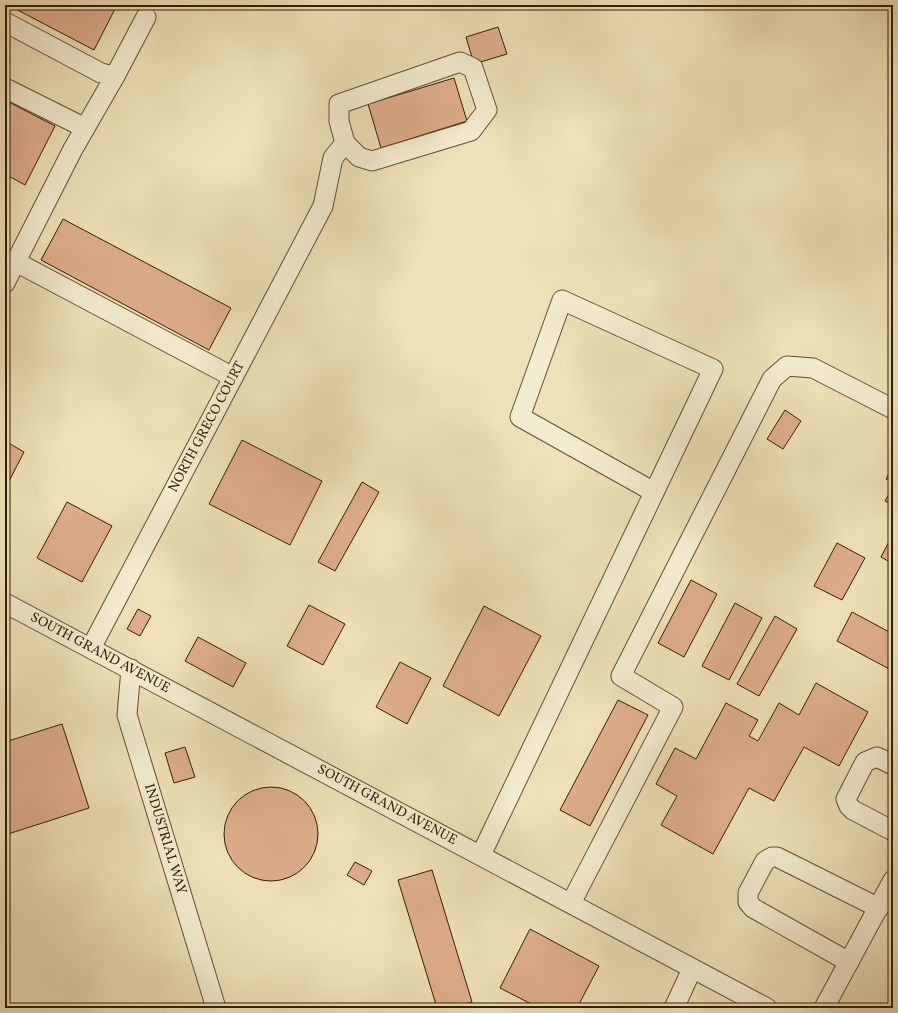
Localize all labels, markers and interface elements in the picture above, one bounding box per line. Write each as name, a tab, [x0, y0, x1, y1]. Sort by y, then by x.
street label: NORTH GRECO COURT	[164, 358, 250, 496]
street label: SOUTH GRAND AVENUE	[27, 608, 173, 698]
street label: SOUTH GRAND AVENUE	[314, 760, 460, 850]
street label: INDUSTRIAL WAY	[139, 781, 191, 897]

